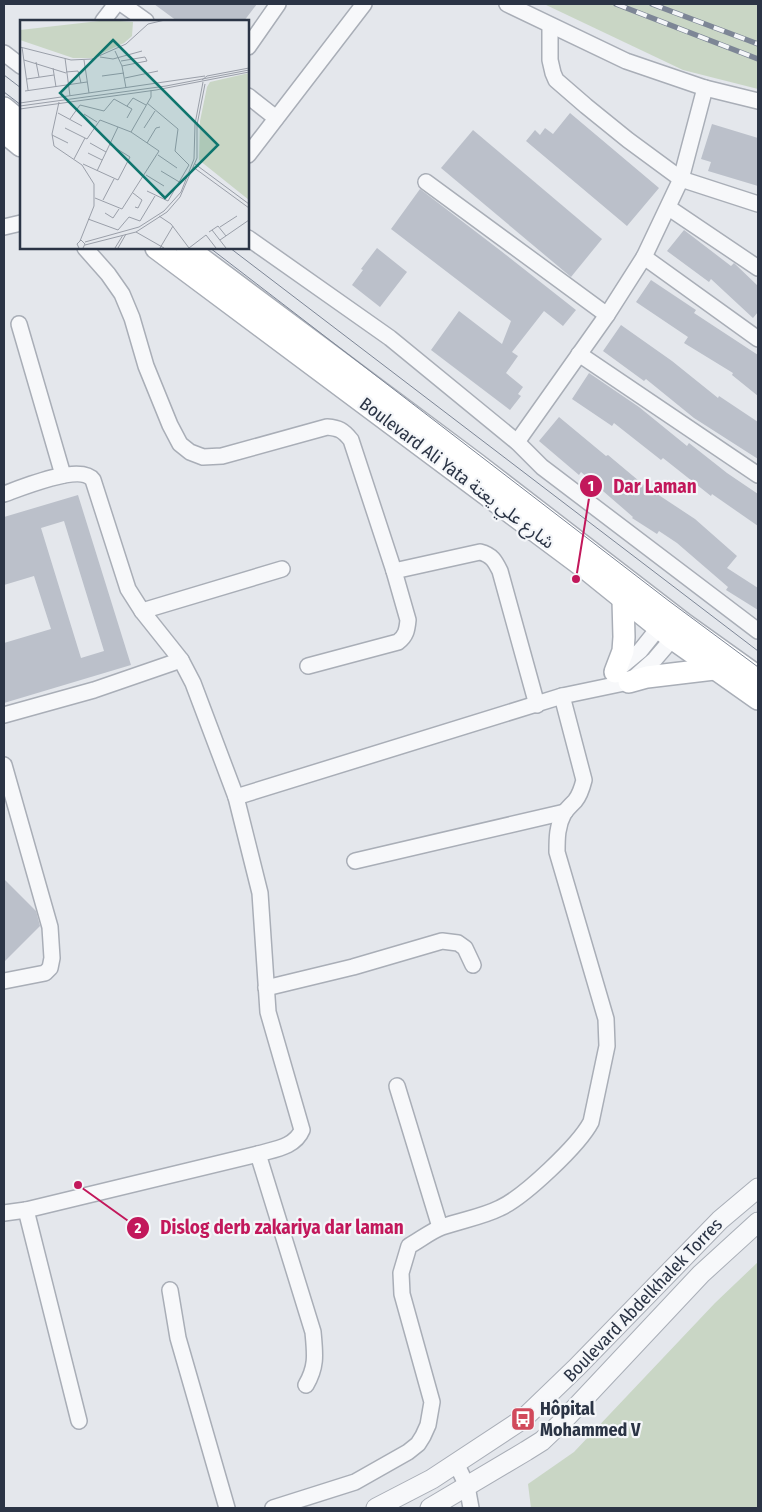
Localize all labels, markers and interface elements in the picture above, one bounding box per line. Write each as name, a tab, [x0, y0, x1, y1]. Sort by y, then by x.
inset map	[20, 20, 249, 249]
street label: Boulevard Ali Yata شارع علي يعتة	[354, 393, 559, 556]
callout: Dar Laman	[578, 469, 707, 503]
text: Dar Laman	[613, 475, 697, 498]
text: 1	[588, 477, 594, 495]
callout: Dislog derb zakariya dar laman	[125, 1211, 414, 1245]
street label: Boulevard Abdelkhalek Torres	[559, 1213, 727, 1386]
text: Dislog derb zakariya dar laman	[160, 1216, 404, 1239]
text: 2	[134, 1219, 142, 1237]
place label: Hôpital Mohammed V	[540, 1398, 641, 1441]
bus stop icon: Hôpital Mohammed V	[510, 1406, 536, 1432]

